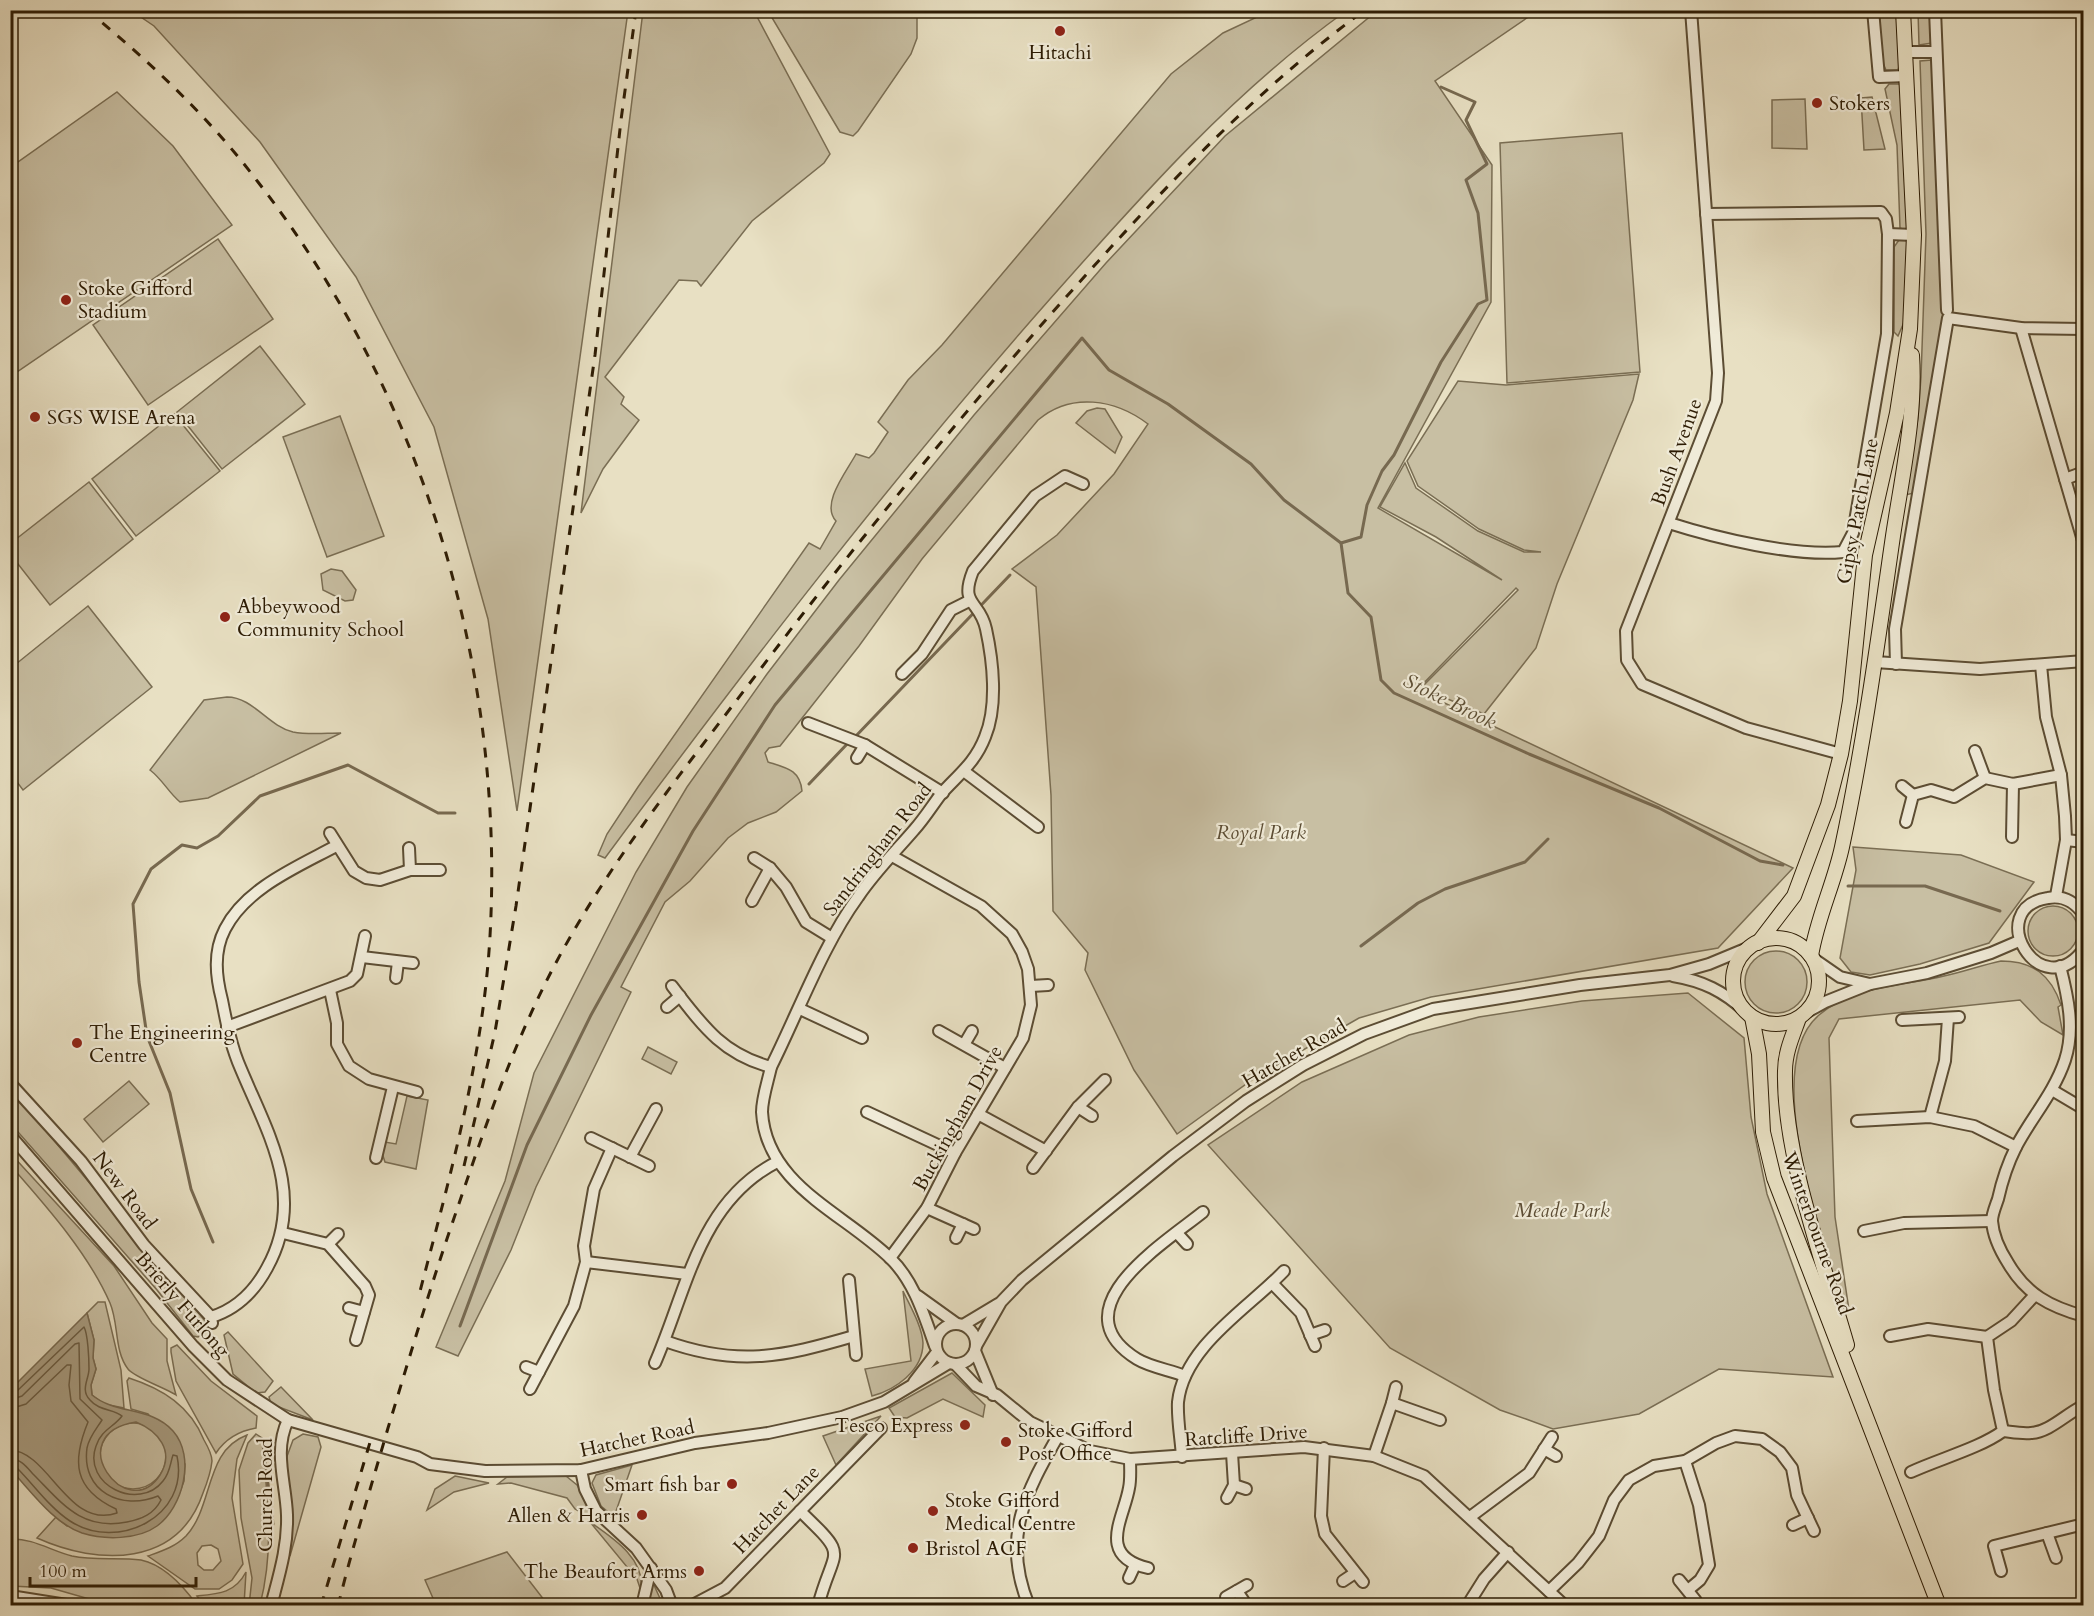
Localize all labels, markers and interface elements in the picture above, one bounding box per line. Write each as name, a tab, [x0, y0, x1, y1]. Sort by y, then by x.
marker: Hitachi	[1053, 24, 1067, 38]
place label: Hitachi	[1028, 39, 1092, 66]
place label: Stokers	[1829, 90, 1890, 117]
marker: Stokers	[1810, 96, 1824, 110]
place label: Stoke Gifford Stadium	[78, 275, 193, 325]
marker: Stoke Gifford Stadium	[59, 293, 73, 307]
street label: Bush Avenue	[1645, 395, 1708, 510]
place label: SGS WISE Arena	[47, 404, 196, 431]
marker: SGS WISE Arena	[28, 410, 42, 424]
street label: Gipsy Patch Lane	[1830, 436, 1885, 586]
place label: Abbeywood Community School	[237, 593, 404, 643]
marker: Abbeywood Community School	[218, 610, 232, 624]
water label: Stoke Brook	[1398, 666, 1502, 737]
street label: Sandringham Road	[817, 777, 938, 921]
park label: Royal Park	[1216, 819, 1306, 846]
street label: Hatchet Road	[1237, 1012, 1352, 1094]
place label: The Engineering Centre	[89, 1019, 235, 1069]
marker: The Engineering Centre	[70, 1036, 84, 1050]
street label: Buckingham Drive	[906, 1040, 1009, 1196]
street label: New Road	[86, 1146, 163, 1235]
street label: Winterbourne Road	[1775, 1147, 1860, 1319]
park label: Meade Park	[1514, 1197, 1610, 1224]
street label: Brierly Furlong	[129, 1246, 237, 1364]
place label: Tesco Express	[835, 1412, 953, 1439]
street label: Hatchet Road	[577, 1413, 697, 1464]
place label: Stoke Gifford Post Office	[1018, 1417, 1133, 1467]
marker: Tesco Express	[958, 1418, 972, 1432]
street label: Ratcliffe Drive	[1183, 1418, 1309, 1453]
marker: Stoke Gifford Post Office	[999, 1435, 1013, 1449]
street label: Church Road	[252, 1438, 279, 1552]
street label: Hatchet Lane	[727, 1459, 826, 1560]
place label: Smart fish bar	[604, 1471, 721, 1498]
marker: Smart fish bar	[725, 1477, 739, 1491]
place label: Stoke Gifford Medical Centre	[945, 1487, 1076, 1537]
place label: Allen & Harris	[507, 1502, 630, 1529]
marker: Stoke Gifford Medical Centre	[926, 1504, 940, 1518]
marker: Allen & Harris	[635, 1508, 649, 1522]
place label: Bristol ACF	[925, 1535, 1027, 1562]
marker: Bristol ACF	[906, 1541, 920, 1555]
scale bar	[30, 1550, 196, 1588]
place label: The Beaufort Arms	[524, 1558, 687, 1585]
text: 100 m	[39, 1559, 87, 1584]
marker: The Beaufort Arms	[692, 1564, 706, 1578]

